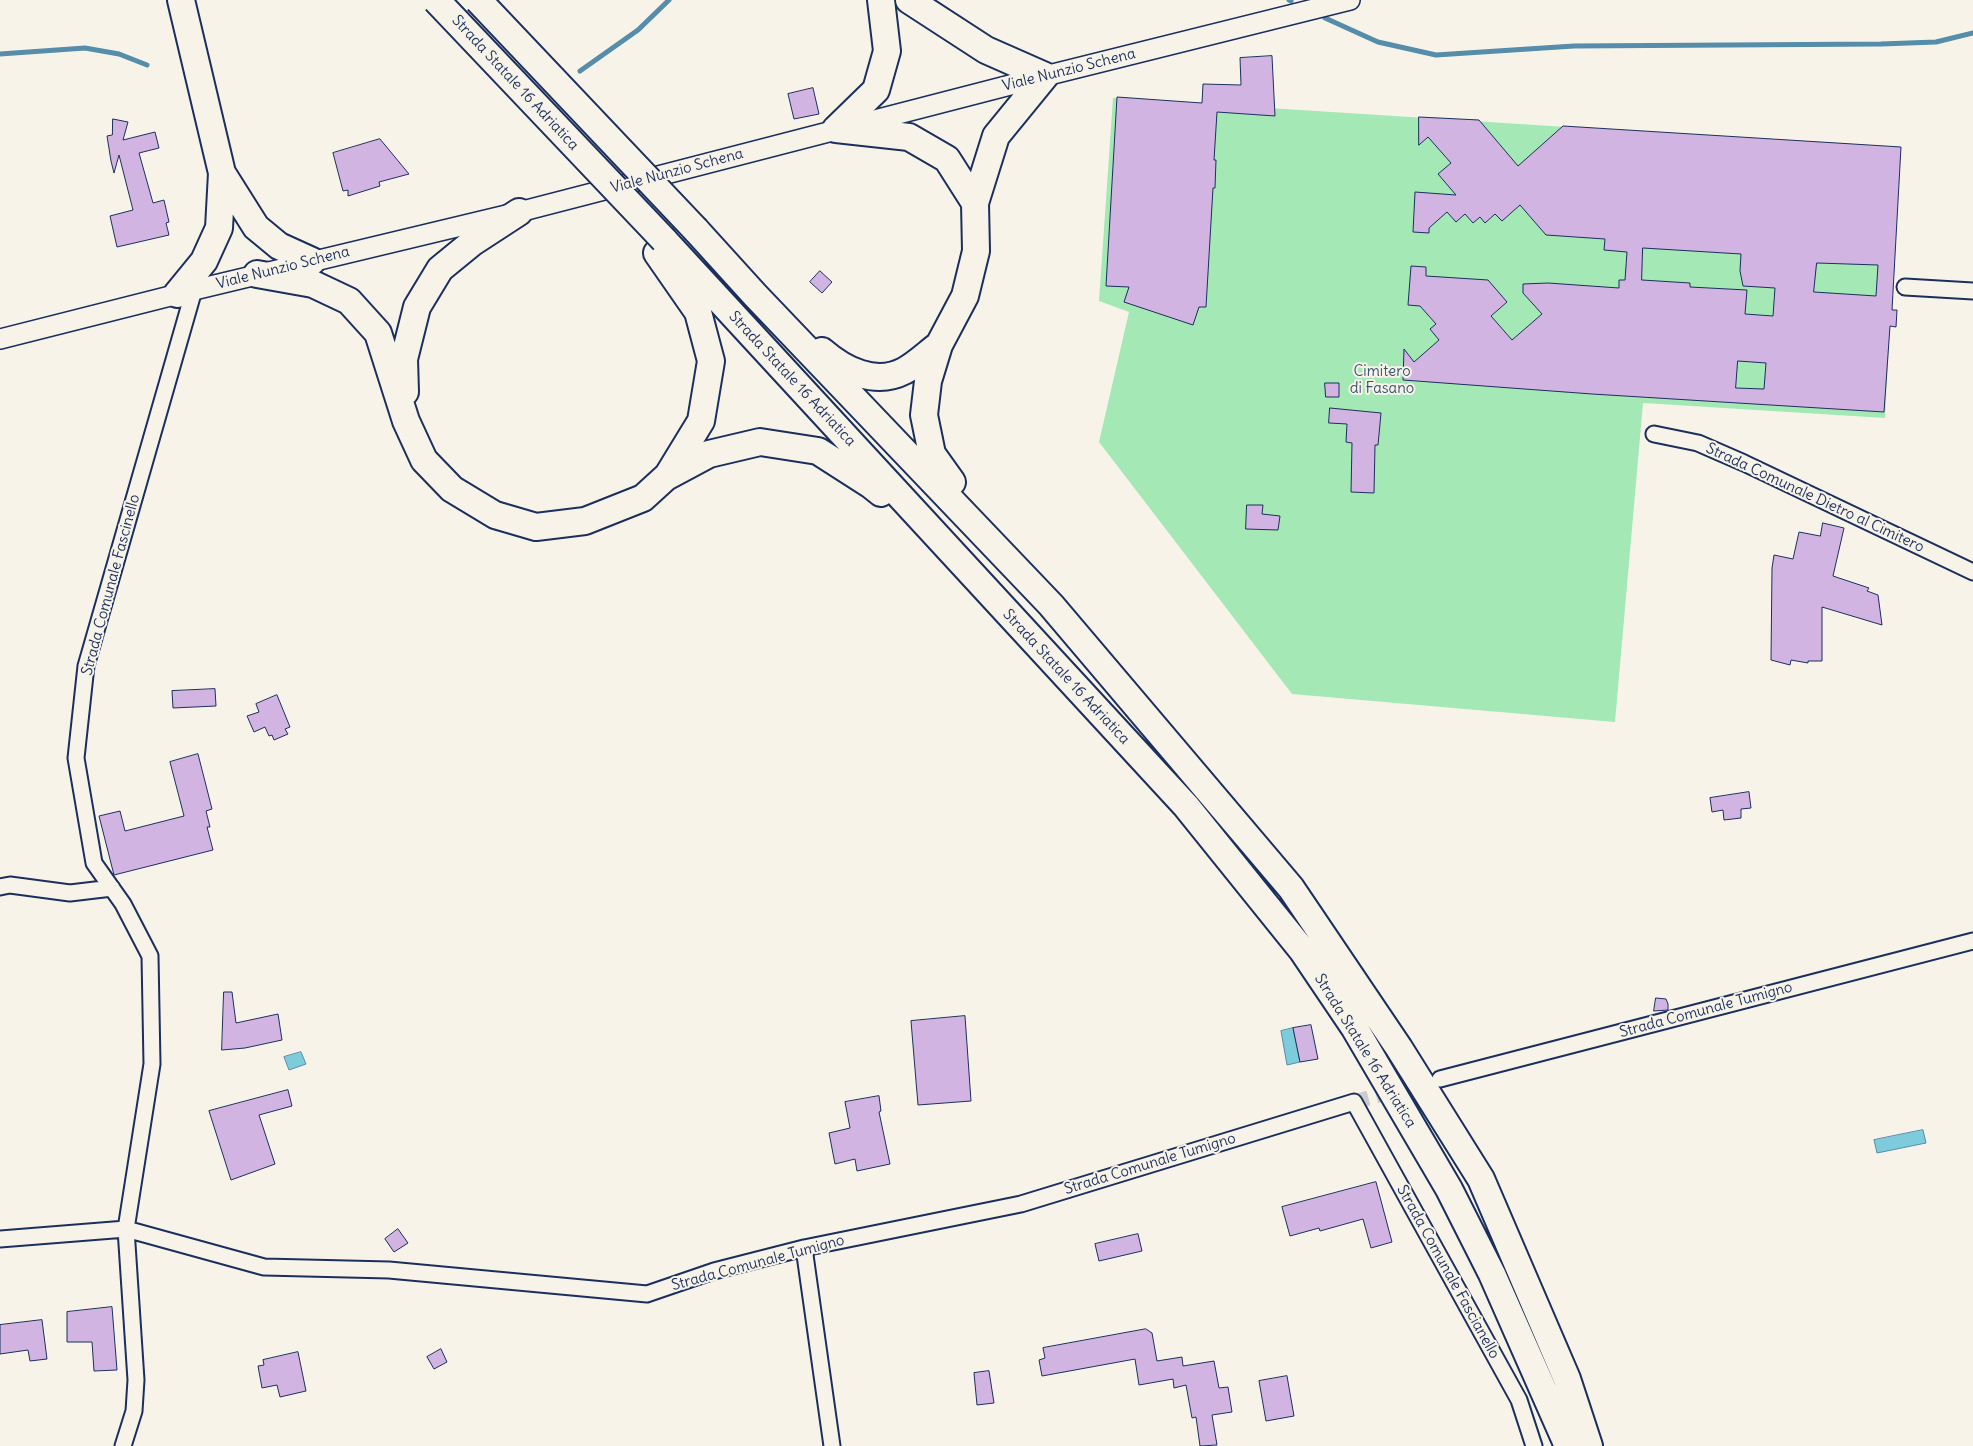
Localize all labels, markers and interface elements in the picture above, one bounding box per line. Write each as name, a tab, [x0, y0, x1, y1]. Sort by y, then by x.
street label: Strada Statale 16 Adriatica	[448, 12, 582, 154]
street label: Viale Nunzio Schena	[1001, 45, 1137, 95]
street label: Viale Nunzio Schena	[609, 145, 745, 197]
street label: Viale Nunzio Schena	[215, 243, 351, 293]
street label: Strada Statale 16 Adriatica	[725, 308, 859, 450]
park label: Cimitero di Fasano	[1350, 363, 1414, 398]
street label: Strada Comunale Dietro al Cimitero	[1703, 439, 1927, 557]
street label: Strada Comunale Fascinello	[78, 492, 144, 678]
street label: Strada Statale 16 Adriatica	[999, 606, 1133, 748]
street label: Strada Statale 16 Adriatica	[1310, 971, 1420, 1131]
street label: Strada Comunale Tumigno	[1618, 978, 1794, 1042]
street label: Strada Comunale Tumigno	[1062, 1129, 1238, 1199]
street label: Strada Comunale Fascianello	[1393, 1182, 1503, 1362]
street label: Strada Comunale Tumigno	[670, 1231, 846, 1295]

